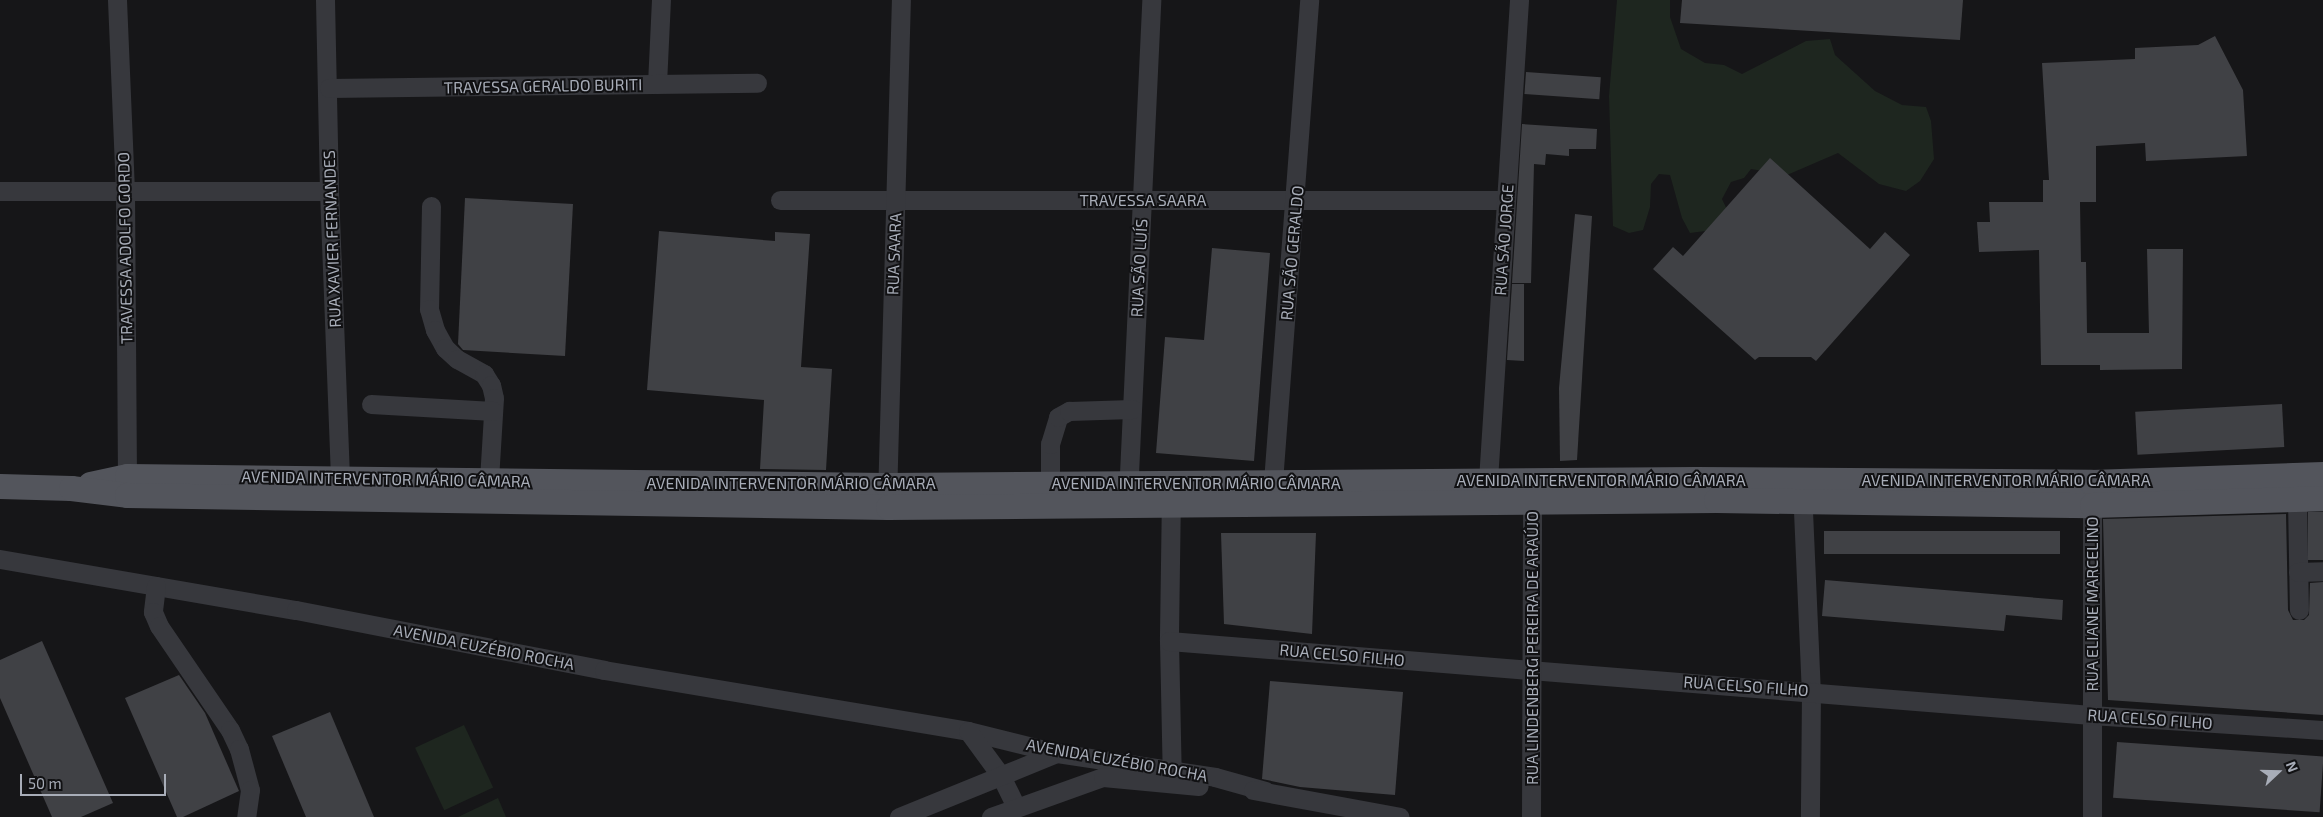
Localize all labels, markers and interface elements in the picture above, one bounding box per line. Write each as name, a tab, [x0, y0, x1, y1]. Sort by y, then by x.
street label: TRAVESSA GERALDO BURITI	[443, 75, 643, 97]
street label: RUA XAVIER FERNANDES	[319, 150, 345, 328]
street label: TRAVESSA ADOLFO GORDO	[114, 151, 136, 345]
street label: RUA SÃO JORGE	[1491, 183, 1517, 297]
street label: RUA SÃO GERALDO	[1277, 185, 1307, 321]
street label: TRAVESSA SAARA	[1079, 190, 1207, 210]
street label: RUA SAARA	[883, 212, 905, 296]
street label: RUA SÃO LUÍS	[1127, 218, 1151, 318]
street label: AVENIDA INTERVENTOR MÁRIO CÂMARA	[241, 467, 531, 491]
street label: AVENIDA INTERVENTOR MÁRIO CÂMARA	[1456, 470, 1746, 490]
street label: AVENIDA INTERVENTOR MÁRIO CÂMARA	[1861, 470, 2151, 490]
street label: AVENIDA INTERVENTOR MÁRIO CÂMARA	[646, 473, 936, 493]
street label: AVENIDA INTERVENTOR MÁRIO CÂMARA	[1051, 473, 1341, 493]
street label: RUA LINDENBERG PEREIRA DE ARAÚJO	[1522, 510, 1542, 786]
street label: RUA ELIANE MARCELINO	[2082, 516, 2102, 692]
street label: AVENIDA EUZÉBIO ROCHA	[392, 620, 576, 674]
street label: RUA CELSO FILHO	[1278, 640, 1406, 670]
street label: RUA CELSO FILHO	[1683, 672, 1809, 700]
street label: RUA CELSO FILHO	[2087, 705, 2213, 733]
street label: AVENIDA EUZÉBIO ROCHA	[1025, 735, 1209, 785]
north arrow	[2253, 747, 2303, 797]
text: N	[2283, 759, 2302, 774]
scale bar	[22, 764, 169, 796]
text: 50 m	[28, 774, 62, 792]

